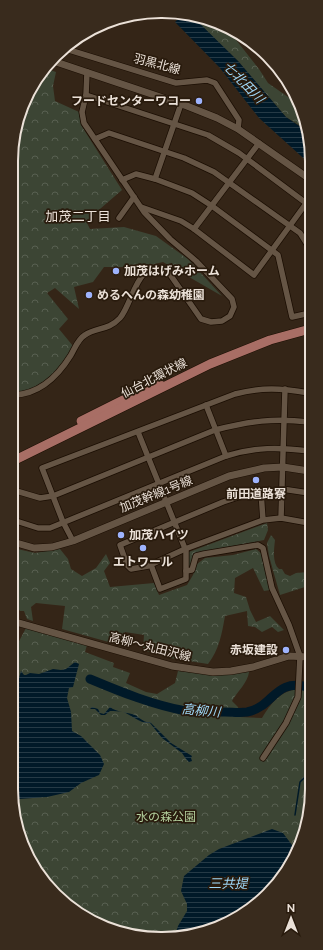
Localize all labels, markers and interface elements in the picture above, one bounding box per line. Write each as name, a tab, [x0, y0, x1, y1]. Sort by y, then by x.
street label: 羽黒北線	[132, 51, 182, 77]
water label: 七北田川	[220, 58, 268, 108]
place label: フードセンターワコー	[71, 94, 191, 108]
marker: フードセンターワコー	[194, 96, 204, 106]
district label: 加茂二丁目	[45, 209, 111, 224]
place label: 加茂はげみホーム	[124, 264, 220, 278]
marker: 加茂はげみホーム	[111, 266, 121, 276]
place label: めるへんの森幼稚園	[97, 288, 205, 302]
marker: めるへんの森幼稚園	[84, 290, 94, 300]
street label: 仙台北環状線	[119, 355, 189, 401]
street label: 加茂幹線1号線	[118, 473, 194, 515]
marker: 前田道路寮	[251, 475, 261, 485]
place label: 前田道路寮	[226, 487, 286, 501]
place label: 加茂ハイツ	[129, 528, 189, 542]
marker: 加茂ハイツ	[116, 530, 126, 540]
marker: エトワール	[138, 543, 148, 553]
place label: エトワール	[113, 555, 173, 569]
street label: 高柳～丸田沢線	[108, 630, 192, 664]
place label: 赤坂建設	[230, 643, 278, 657]
marker: 赤坂建設	[281, 645, 291, 655]
water label: 高柳川	[181, 701, 223, 720]
park label: 水の森公園	[136, 810, 196, 824]
water label: 三共提	[208, 876, 249, 891]
north arrow	[271, 898, 311, 938]
text: N	[287, 902, 295, 915]

